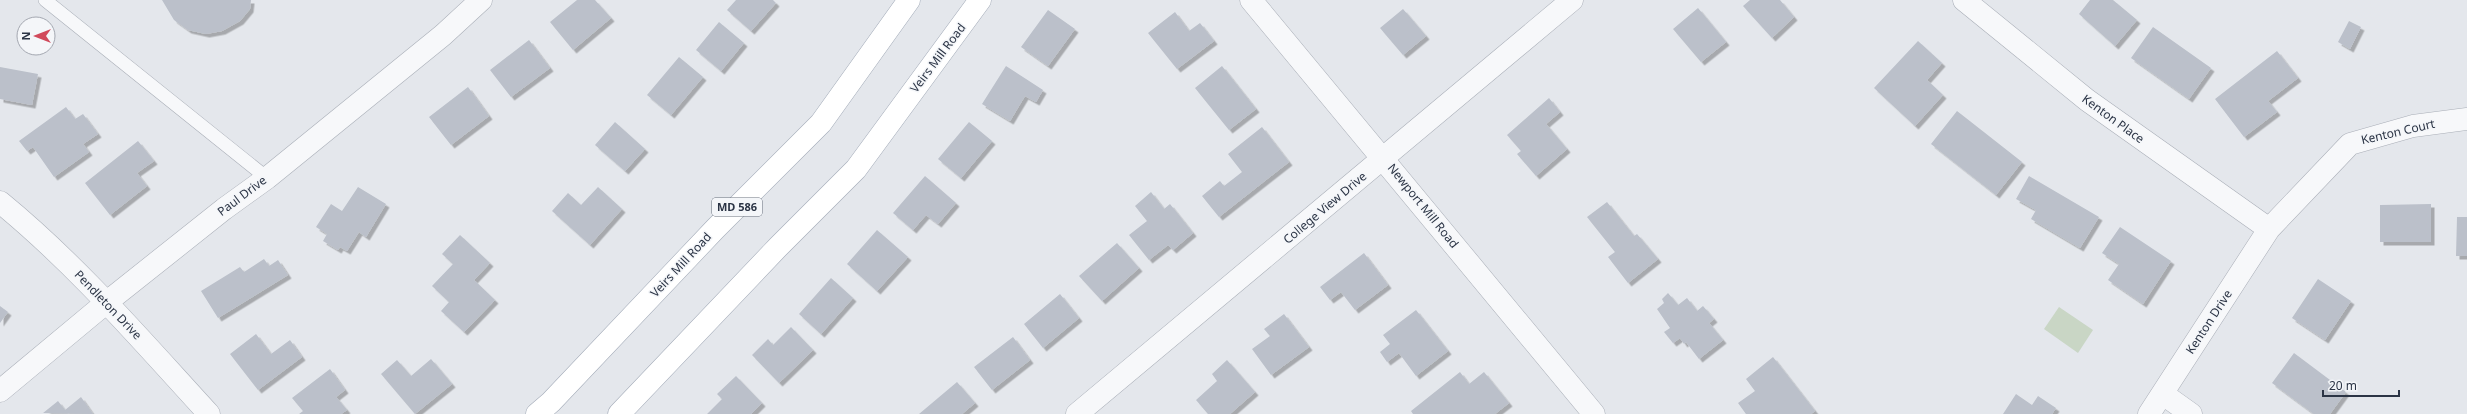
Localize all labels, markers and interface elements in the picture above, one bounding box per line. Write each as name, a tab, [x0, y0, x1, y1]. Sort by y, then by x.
north arrow	[16, 16, 56, 56]
street label: Veirs Mill Road	[906, 20, 969, 96]
text: N	[18, 32, 33, 40]
street label: Kenton Place	[2079, 90, 2148, 147]
street label: Kenton Court	[2359, 115, 2437, 148]
street label: Newport Mill Road	[1384, 160, 1463, 252]
street label: College View Drive	[1279, 167, 1370, 248]
street label: Paul Drive	[214, 171, 270, 220]
road number: MD 586	[712, 198, 762, 216]
street label: Veirs Mill Road	[646, 229, 715, 301]
street label: Pendleton Drive	[71, 266, 146, 343]
street label: Kenton Drive	[2181, 286, 2236, 357]
scale bar	[2323, 372, 2399, 398]
text: 20 m	[2329, 377, 2357, 394]

